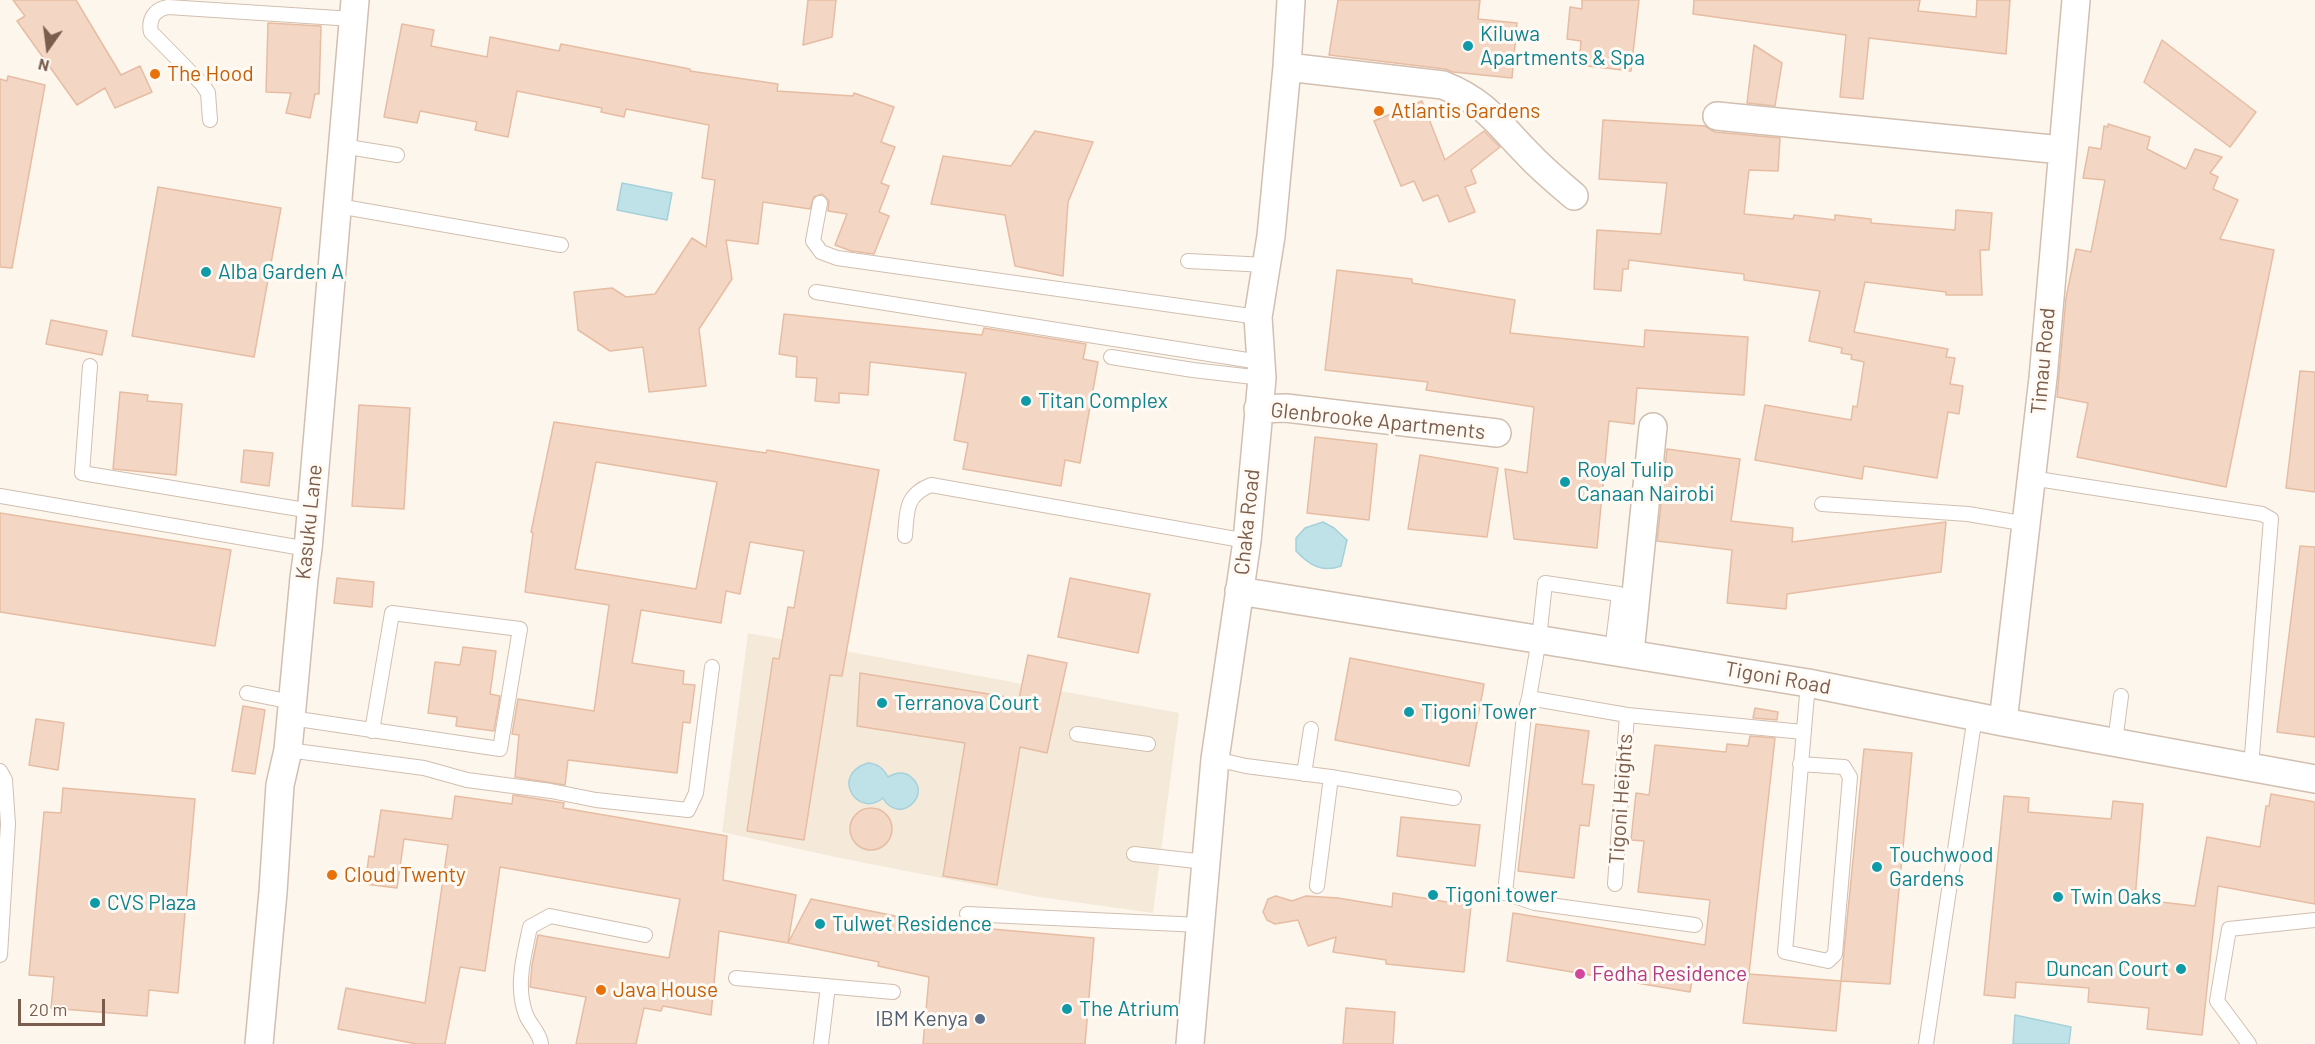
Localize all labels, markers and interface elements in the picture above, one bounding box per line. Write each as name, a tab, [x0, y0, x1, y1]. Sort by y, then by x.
north arrow	[18, 18, 78, 78]
place label: Kiluwa Apartments & Spa	[1480, 21, 1645, 71]
marker: Kiluwa Apartments & Spa	[1461, 39, 1475, 53]
text: N	[36, 55, 51, 76]
place label: The Hood	[167, 61, 254, 87]
marker: The Hood	[148, 67, 162, 81]
place label: Atlantis Gardens	[1391, 98, 1540, 124]
marker: Atlantis Gardens	[1372, 104, 1386, 118]
place label: Alba Garden A	[218, 259, 344, 285]
marker: Alba Garden A	[199, 265, 213, 279]
street label: Timau Road	[2026, 307, 2060, 415]
place label: Titan Complex	[1038, 388, 1168, 414]
marker: Titan Complex	[1019, 394, 1033, 408]
street label: Glenbrooke Apartments	[1269, 397, 1487, 445]
place label: Royal Tulip Canaan Nairobi	[1577, 457, 1715, 507]
street label: Kasuku Lane	[290, 463, 328, 581]
street label: Chaka Road	[1229, 468, 1265, 576]
marker: Royal Tulip Canaan Nairobi	[1558, 475, 1572, 489]
street label: Tigoni Road	[1723, 656, 1833, 700]
place label: Terranova Court	[894, 690, 1040, 716]
marker: Terranova Court	[875, 696, 889, 710]
place label: Tigoni Tower	[1421, 699, 1537, 725]
marker: Tigoni Tower	[1402, 705, 1416, 719]
street label: Tigoni Heights	[1604, 733, 1638, 865]
place label: Touchwood Gardens	[1889, 842, 1993, 892]
marker: Touchwood Gardens	[1870, 860, 1884, 874]
place label: Cloud Twenty	[344, 862, 466, 888]
marker: Cloud Twenty	[325, 868, 339, 882]
place label: Tigoni tower	[1445, 882, 1558, 908]
place label: Twin Oaks	[2070, 884, 2161, 910]
marker: Tigoni tower	[1426, 888, 1440, 902]
place label: CVS Plaza	[107, 890, 196, 916]
marker: Twin Oaks	[2051, 890, 2065, 904]
marker: CVS Plaza	[88, 896, 102, 910]
place label: Tulwet Residence	[832, 911, 992, 937]
marker: Tulwet Residence	[813, 917, 827, 931]
place label: Duncan Court	[2046, 956, 2169, 982]
place label: Fedha Residence	[1592, 961, 1747, 987]
marker: Duncan Court	[2174, 962, 2188, 976]
marker: Fedha Residence	[1573, 967, 1587, 981]
place label: Java House	[613, 977, 718, 1003]
marker: Java House	[594, 983, 608, 997]
scale bar	[21, 987, 108, 1025]
place label: The Atrium	[1079, 996, 1179, 1022]
text: 20 m	[29, 998, 67, 1020]
marker: The Atrium	[1060, 1002, 1074, 1016]
place label: IBM Kenya	[875, 1006, 968, 1032]
marker: IBM Kenya	[973, 1012, 987, 1026]

